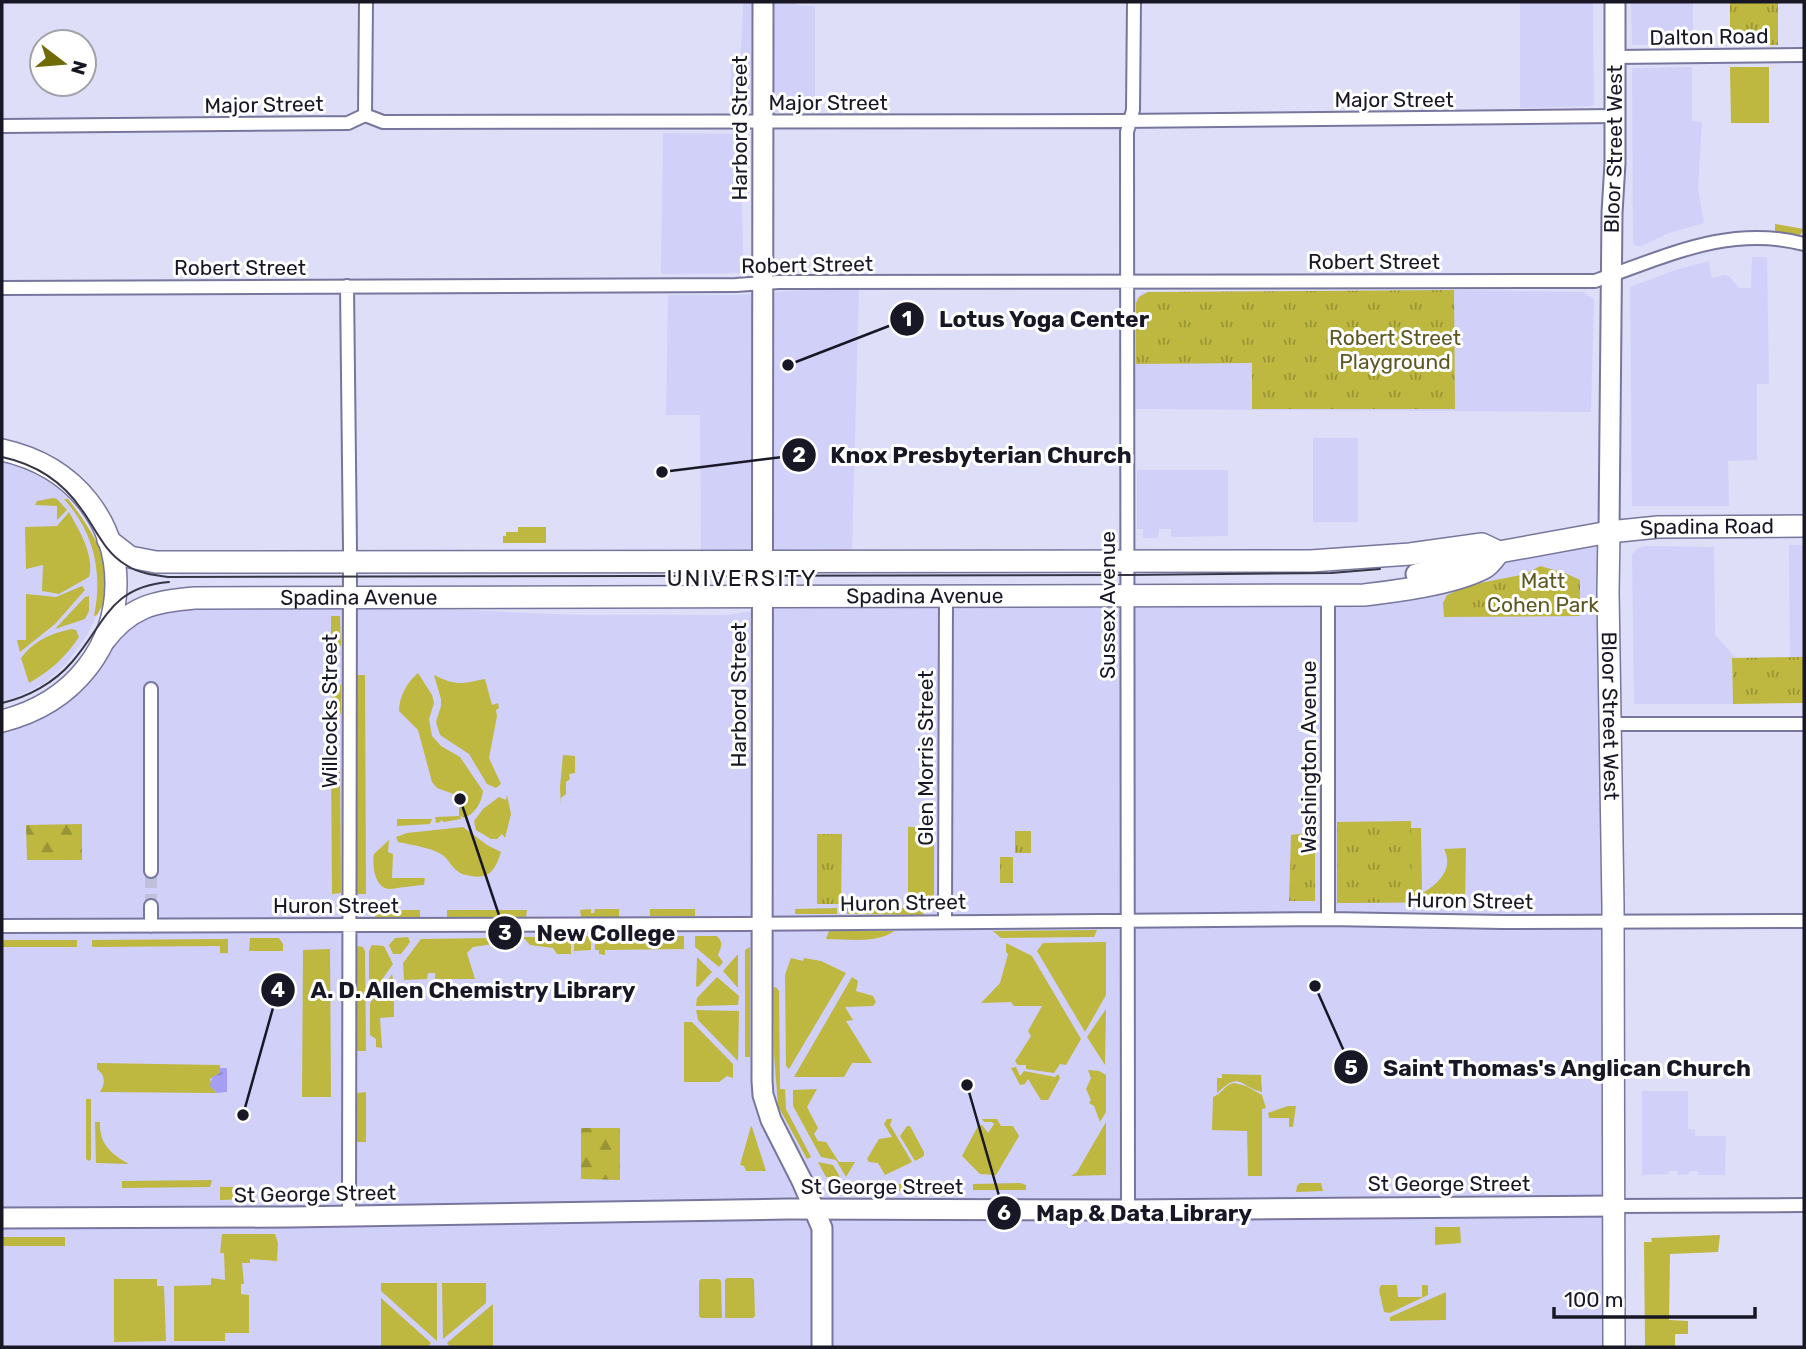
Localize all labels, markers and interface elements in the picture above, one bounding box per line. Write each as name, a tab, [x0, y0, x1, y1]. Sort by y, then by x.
street label: Dalton Road	[1649, 23, 1769, 50]
north arrow	[28, 28, 98, 98]
street label: Harbord Street	[727, 55, 752, 201]
text: N	[66, 58, 92, 77]
street label: Bloor Street West	[1599, 65, 1627, 233]
street label: Major Street	[1334, 87, 1454, 112]
street label: Major Street	[768, 90, 888, 115]
street label: Major Street	[204, 91, 324, 118]
street label: Robert Street	[1308, 249, 1440, 274]
street label: Robert Street	[741, 251, 873, 278]
street label: Robert Street	[174, 255, 306, 280]
callout: Lotus Yoga Center	[890, 297, 1164, 341]
text: Lotus Yoga Center	[939, 305, 1150, 333]
text: 1	[902, 306, 912, 331]
park label: Robert Street Playground	[1329, 325, 1461, 374]
callout: Knox Presbyterian Church	[781, 433, 1146, 477]
text: Knox Presbyterian Church	[830, 441, 1132, 469]
text: 2	[792, 442, 806, 467]
street label: Spadina Road	[1639, 513, 1774, 541]
street label: Sussex Avenue	[1095, 531, 1120, 679]
district label: UNIVERSITY	[666, 564, 818, 592]
park label: Matt Cohen Park	[1487, 568, 1599, 617]
street label: Spadina Avenue	[846, 583, 1003, 608]
street label: Spadina Avenue	[280, 584, 437, 610]
street label: Harbord Street	[726, 622, 751, 768]
street label: Bloor Street West	[1597, 631, 1624, 800]
street label: Willcocks Street	[317, 634, 342, 788]
street label: Washington Avenue	[1296, 661, 1321, 853]
street label: Glen Morris Street	[913, 670, 938, 846]
street label: Huron Street	[1407, 887, 1533, 914]
street label: Huron Street	[840, 889, 966, 916]
street label: Huron Street	[273, 893, 399, 918]
callout: New College	[487, 911, 690, 955]
text: New College	[537, 919, 675, 947]
text: 3	[498, 920, 512, 945]
callout: A. D. Allen Chemistry Library	[261, 968, 650, 1012]
text: A. D. Allen Chemistry Library	[310, 976, 636, 1004]
text: 4	[271, 977, 285, 1002]
callout: Saint Thomas's Anglican Church	[1334, 1045, 1766, 1089]
text: Saint Thomas's Anglican Church	[1383, 1054, 1751, 1082]
text: 5	[1344, 1055, 1358, 1080]
street label: St George Street	[1368, 1171, 1530, 1196]
street label: St George Street	[801, 1174, 963, 1199]
street label: St George Street	[234, 1180, 396, 1207]
callout: Map & Data Library	[987, 1191, 1266, 1235]
text: Map & Data Library	[1036, 1199, 1252, 1227]
text: 6	[997, 1200, 1011, 1225]
scale bar	[1554, 1276, 1755, 1320]
text: 100 m	[1564, 1287, 1623, 1312]

